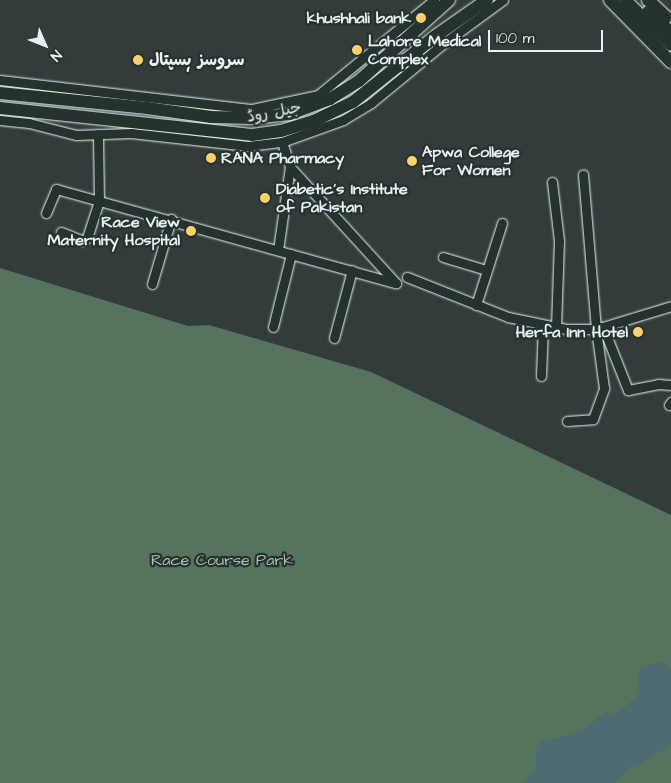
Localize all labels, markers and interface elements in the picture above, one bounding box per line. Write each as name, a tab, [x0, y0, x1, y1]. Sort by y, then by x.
place label: khushhali bank	[307, 8, 411, 28]
marker: khushhali bank	[415, 12, 427, 24]
north arrow	[20, 20, 70, 70]
scale bar	[491, 20, 606, 52]
text: 100 m	[496, 28, 535, 49]
place label: Lahore Medical Complex	[368, 31, 481, 69]
marker: Lahore Medical Complex	[350, 43, 364, 57]
text: N	[46, 45, 66, 66]
place label: سروسز ہسپتال	[149, 50, 245, 70]
marker: سروسز ہسپتال	[131, 53, 145, 67]
street label: جیل روڈ	[245, 97, 303, 127]
place label: Apwa College For Women	[422, 142, 520, 180]
place label: RANA Pharmacy	[221, 148, 344, 168]
marker: RANA Pharmacy	[205, 152, 217, 164]
marker: Apwa College For Women	[406, 155, 418, 167]
place label: Diabetic's Institute of Pakistan	[276, 179, 408, 217]
marker: Diabetic's Institute of Pakistan	[258, 191, 272, 205]
place label: Race View Maternity Hospital	[47, 212, 180, 250]
marker: Race View Maternity Hospital	[184, 224, 198, 238]
place label: Herfa Inn Hotel	[516, 322, 628, 342]
marker: Herfa Inn Hotel	[632, 326, 644, 338]
park label: Race Course Park	[151, 550, 293, 570]

